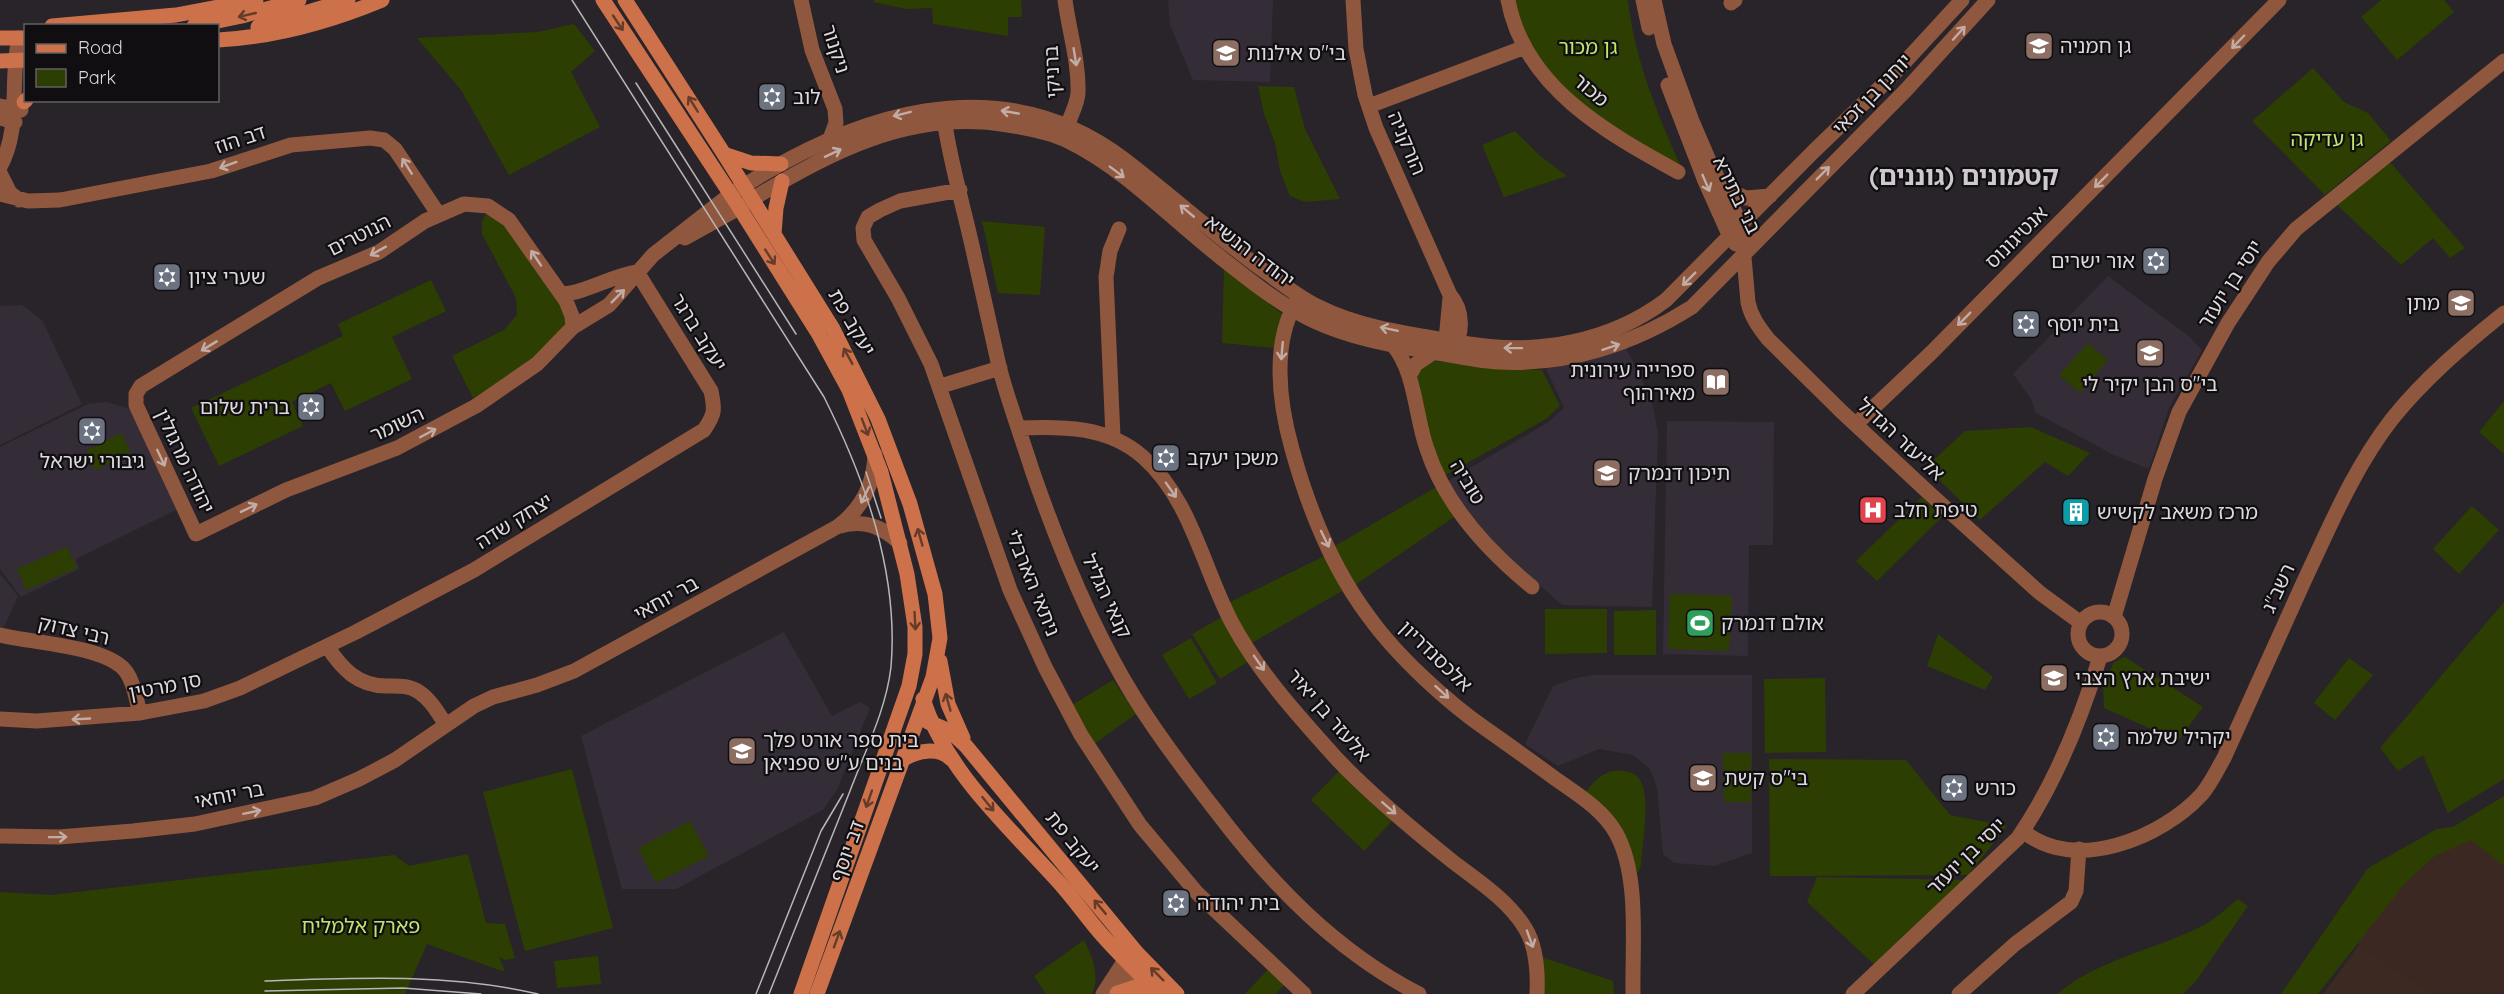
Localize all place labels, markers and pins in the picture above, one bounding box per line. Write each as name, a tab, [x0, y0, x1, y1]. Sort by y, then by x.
school or university icon: גן חמניה	[2023, 30, 2055, 62]
place label: גן חמניה	[2060, 33, 2132, 58]
school or university icon: בי"ס אילנות	[1210, 37, 1242, 69]
place label: בי"ס אילנות	[1247, 40, 1346, 65]
synagogue icon: לוב	[756, 81, 788, 113]
place label: לוב	[793, 84, 821, 109]
synagogue icon: אור ישרים	[2140, 245, 2172, 277]
place label: אור ישרים	[2051, 248, 2135, 273]
synagogue icon: שערי ציון	[151, 261, 183, 293]
place label: שערי ציון	[188, 264, 266, 289]
school or university icon: מתן	[2445, 287, 2477, 319]
place label: מתן	[2407, 290, 2440, 315]
synagogue icon: בית יוסף	[2010, 308, 2042, 340]
place label: בית יוסף	[2047, 311, 2120, 336]
school or university icon: בי"ס הבן יקיר לי	[2134, 337, 2166, 369]
place label: ספרייה עירונית מאירהוף	[1570, 357, 1695, 405]
library icon: ספרייה עירונית מאירהוף	[1700, 366, 1732, 398]
place label: בי"ס הבן יקיר לי	[2082, 371, 2218, 396]
synagogue icon: ברית שלום	[295, 391, 327, 423]
place label: ברית שלום	[199, 394, 290, 419]
synagogue icon: גיבורי ישראל	[76, 415, 108, 447]
synagogue icon: משכן יעקב	[1150, 442, 1182, 474]
place label: משכן יעקב	[1187, 445, 1278, 470]
place label: גיבורי ישראל	[40, 448, 145, 473]
school or university icon: תיכון דנמרק	[1591, 457, 1623, 489]
place label: תיכון דנמרק	[1628, 460, 1730, 485]
hospital icon: טיפת חלב	[1857, 494, 1889, 526]
building icon: מרכז משאב לקשיש	[2060, 496, 2092, 528]
place label: טיפת חלב	[1894, 497, 1978, 522]
place label: מרכז משאב לקשיש	[2097, 499, 2258, 524]
sports icon: אולם דנמרק	[1684, 607, 1716, 639]
place label: אולם דנמרק	[1721, 610, 1824, 635]
school or university icon: ישיבת ארץ הצבי	[2038, 662, 2070, 694]
place label: ישיבת ארץ הצבי	[2075, 665, 2210, 690]
synagogue icon: יקהיל שלמה	[2090, 721, 2122, 753]
place label: יקהיל שלמה	[2127, 724, 2231, 749]
place label: בית ספר אורט פלך בנים ע"ש ספניאן	[763, 727, 919, 775]
school or university icon: בית ספר אורט פלך בנים ע"ש ספניאן	[726, 735, 758, 767]
school or university icon: בי"ס קשת	[1687, 762, 1719, 794]
place label: בי"ס קשת	[1724, 765, 1808, 790]
synagogue icon: כורש	[1938, 772, 1970, 804]
place label: כורש	[1975, 775, 2016, 800]
synagogue icon: בית יהודה	[1160, 887, 1192, 919]
place label: בית יהודה	[1197, 890, 1280, 915]

